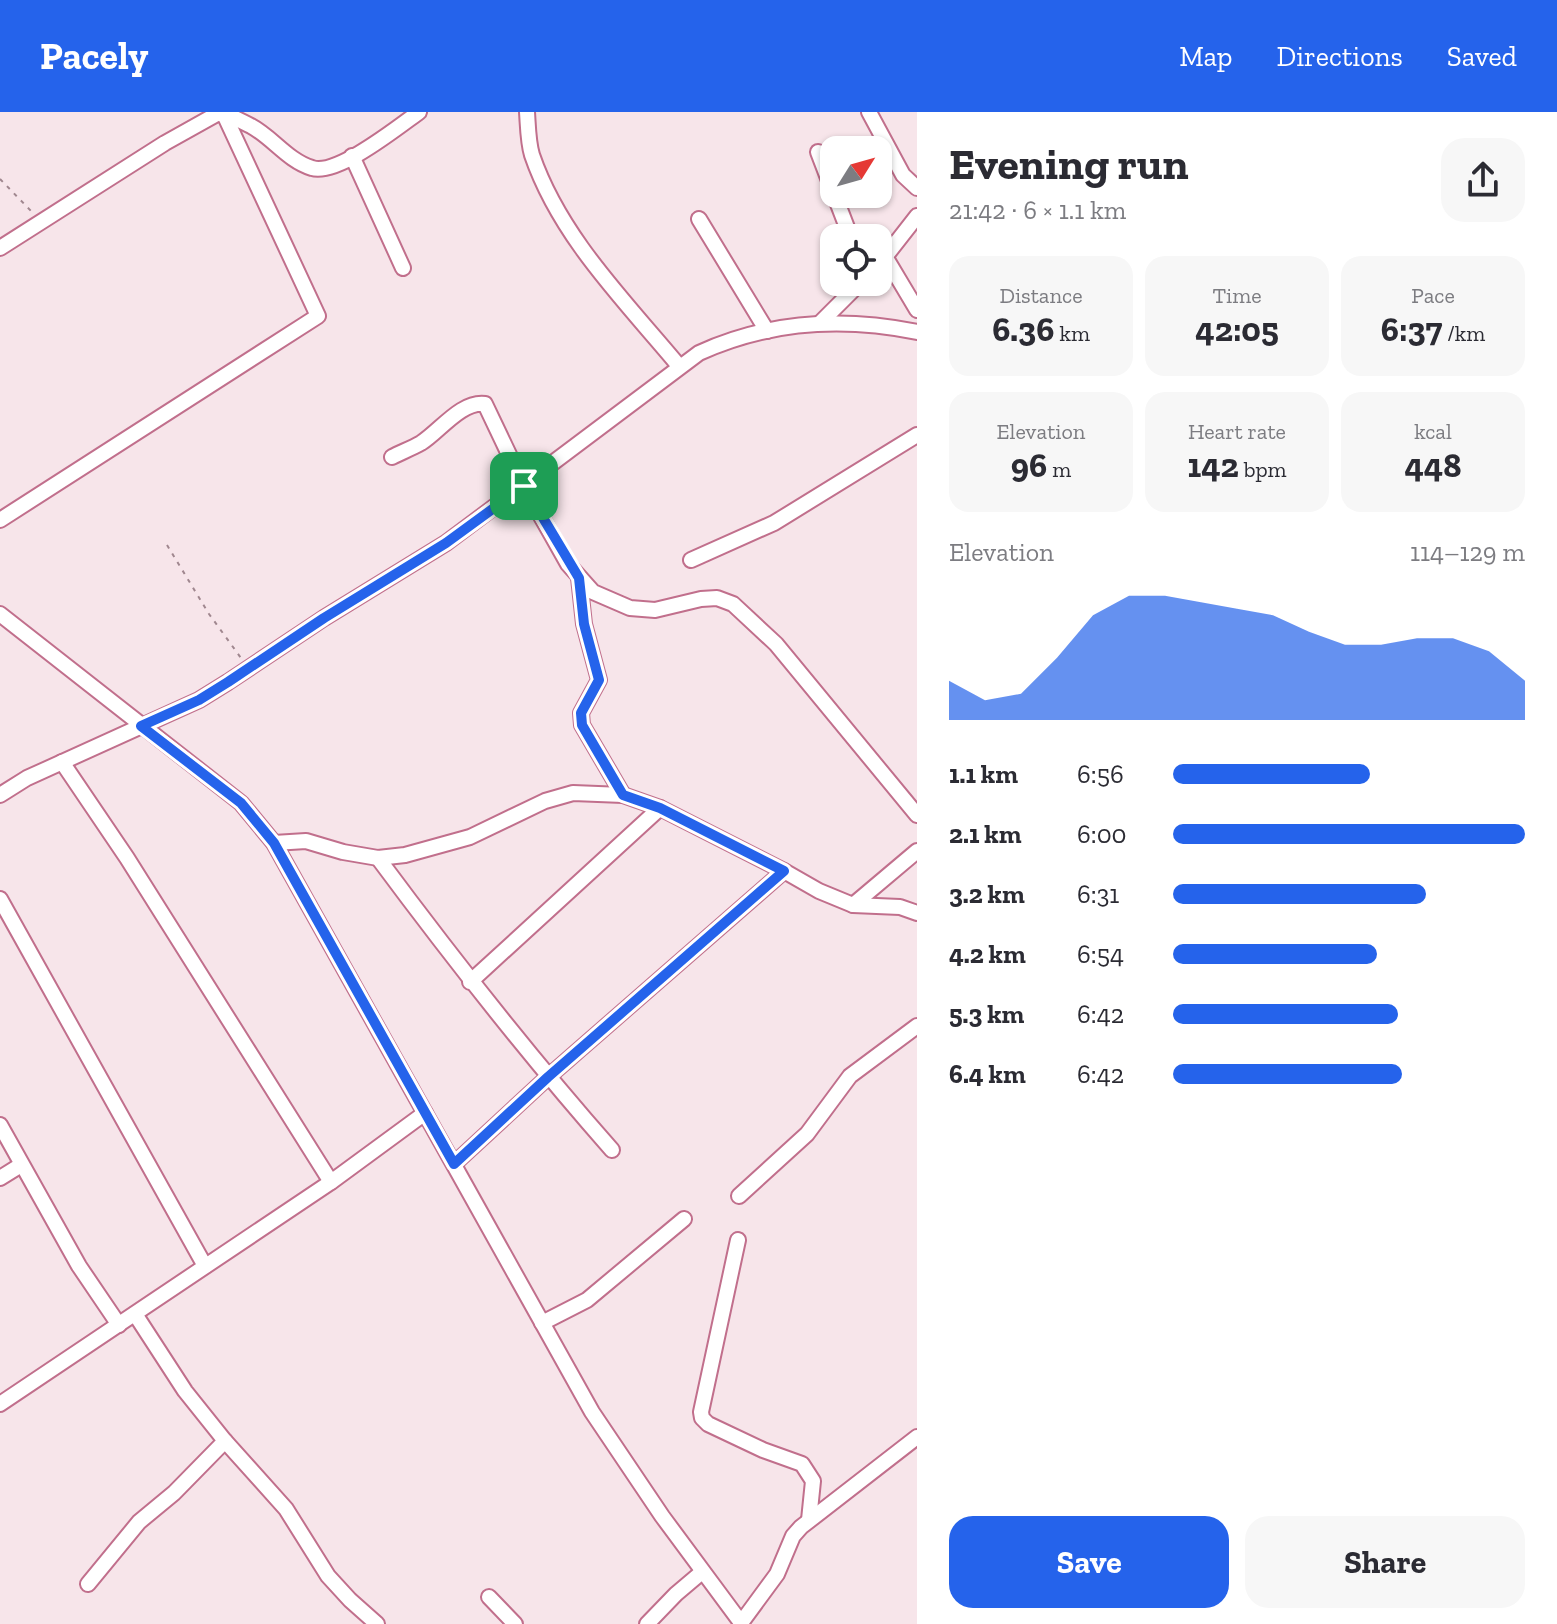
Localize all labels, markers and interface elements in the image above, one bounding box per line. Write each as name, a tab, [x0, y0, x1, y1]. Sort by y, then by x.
text: Pacely	[40, 33, 148, 79]
text: Map	[1179, 40, 1232, 73]
text: Directions	[1276, 40, 1403, 73]
text: Saved	[1447, 40, 1517, 73]
north arrow	[820, 136, 892, 208]
map controls	[820, 136, 892, 296]
text: Evening run	[949, 137, 1189, 190]
button: share	[1441, 138, 1525, 222]
text: 21:42 · 6 × 1.1 km	[949, 194, 1126, 226]
button: locate	[820, 224, 892, 296]
text: Distance	[999, 282, 1083, 309]
text: Time	[1212, 282, 1262, 309]
text: Pace	[1411, 282, 1455, 309]
text: 6.36	[992, 309, 1054, 350]
text: 42:05	[1195, 309, 1279, 350]
text: 6:37	[1381, 309, 1442, 350]
text: km	[1054, 320, 1090, 347]
text: /km	[1442, 320, 1485, 347]
text: Elevation	[997, 418, 1085, 445]
text: Heart rate	[1188, 418, 1286, 445]
text: kcal	[1414, 418, 1452, 445]
text: 96	[1011, 445, 1047, 486]
text: 142	[1187, 445, 1239, 486]
text: 448	[1404, 445, 1462, 486]
pin	[490, 452, 558, 520]
text: m	[1047, 456, 1071, 483]
text: bpm	[1239, 456, 1287, 483]
icon: arrive	[502, 464, 546, 508]
text: Elevation	[949, 536, 1054, 568]
text: 114–129 m	[1410, 536, 1525, 568]
text: 1.1 km	[949, 758, 1018, 790]
text: 6:56	[1077, 758, 1124, 790]
text: 2.1 km	[949, 818, 1021, 850]
text: 6:00	[1077, 818, 1127, 850]
text: 3.2 km	[949, 878, 1025, 910]
text: 6:31	[1077, 878, 1119, 910]
text: 4.2 km	[949, 938, 1026, 970]
text: 6:54	[1077, 938, 1124, 970]
text: 5.3 km	[949, 998, 1024, 1030]
text: 6:42	[1077, 998, 1124, 1030]
text: 6.4 km	[949, 1058, 1026, 1090]
text: 6:42	[1077, 1058, 1124, 1090]
button: Save	[949, 1516, 1229, 1608]
button: Share	[1245, 1516, 1525, 1608]

